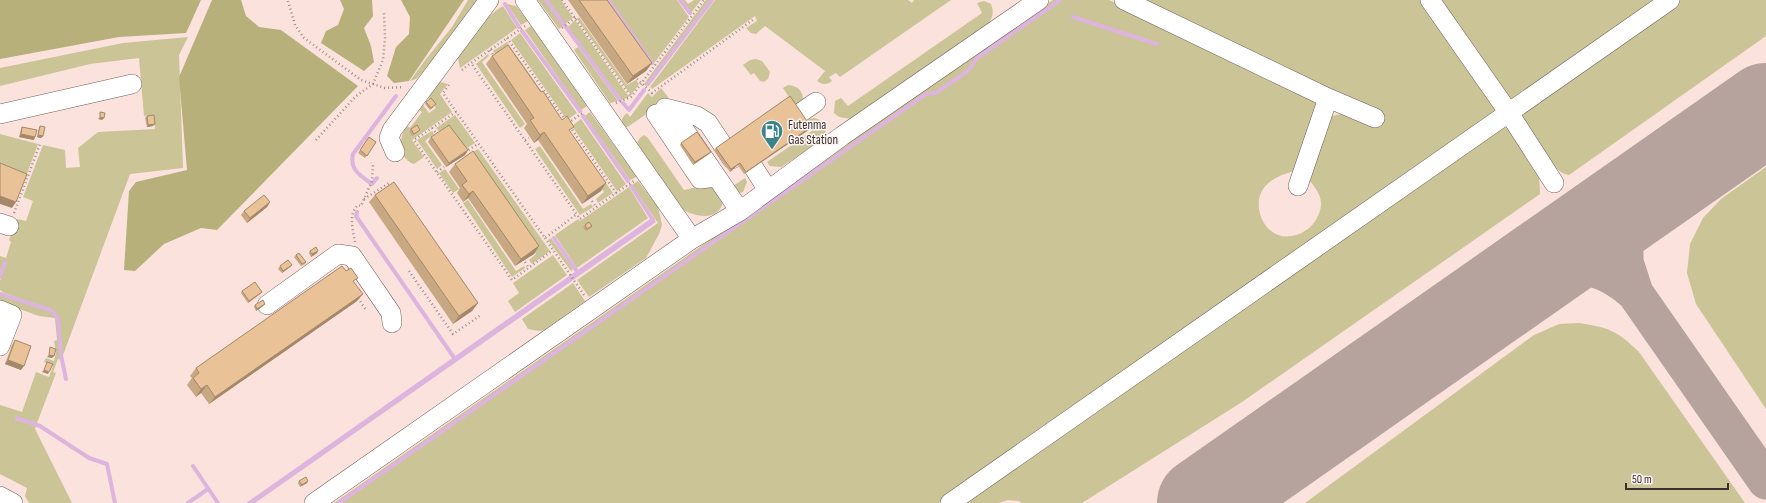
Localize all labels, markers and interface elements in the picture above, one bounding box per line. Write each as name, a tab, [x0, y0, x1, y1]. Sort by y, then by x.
place label: Futenma Gas Station	[788, 117, 838, 148]
fuel station icon: Futenma Gas Station	[759, 118, 785, 151]
scale bar	[1626, 465, 1728, 491]
text: 50 m	[1632, 472, 1652, 487]

